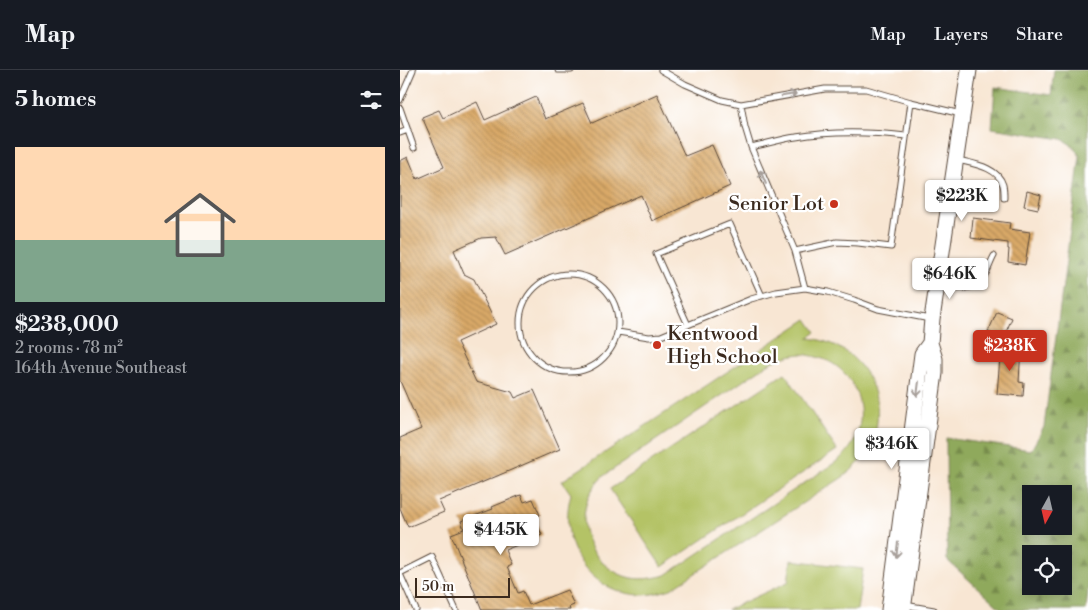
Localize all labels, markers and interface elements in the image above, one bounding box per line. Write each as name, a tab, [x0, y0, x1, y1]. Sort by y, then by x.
text: Map	[25, 20, 75, 50]
text: Map	[871, 23, 906, 46]
text: Layers	[934, 23, 988, 46]
text: Share	[1016, 23, 1063, 46]
icon: filters	[357, 86, 385, 114]
text: 5 homes	[15, 87, 96, 113]
one-way arrow	[780, 90, 796, 100]
one-way arrow	[758, 170, 768, 185]
icon: home	[155, 180, 245, 270]
pin: $223K	[927, 180, 997, 222]
text: $223K	[936, 186, 988, 206]
place label: Senior Lot	[729, 192, 824, 217]
marker: Senior Lot	[828, 198, 840, 210]
pin: $646K	[915, 258, 985, 300]
text: $646K	[923, 264, 977, 284]
text: $238,000	[15, 312, 119, 338]
place label: Kentwood High School	[667, 322, 778, 370]
pin: $238K	[975, 330, 1045, 372]
text: $238K	[984, 336, 1036, 356]
text: 2 rooms · 78 m²	[15, 338, 123, 358]
marker: Kentwood High School	[651, 339, 663, 351]
text: 164th Avenue Southeast	[15, 358, 187, 378]
one-way arrow	[913, 381, 923, 397]
pin: $346K	[857, 428, 927, 470]
text: $346K	[865, 434, 919, 454]
north arrow	[1022, 485, 1072, 535]
map controls	[1022, 485, 1072, 595]
pin: $445K	[466, 514, 536, 556]
text: $445K	[474, 520, 528, 540]
one-way arrow	[892, 542, 902, 558]
button: locate	[1022, 545, 1072, 595]
scale bar	[415, 575, 510, 598]
text: 50 m	[422, 578, 454, 596]

